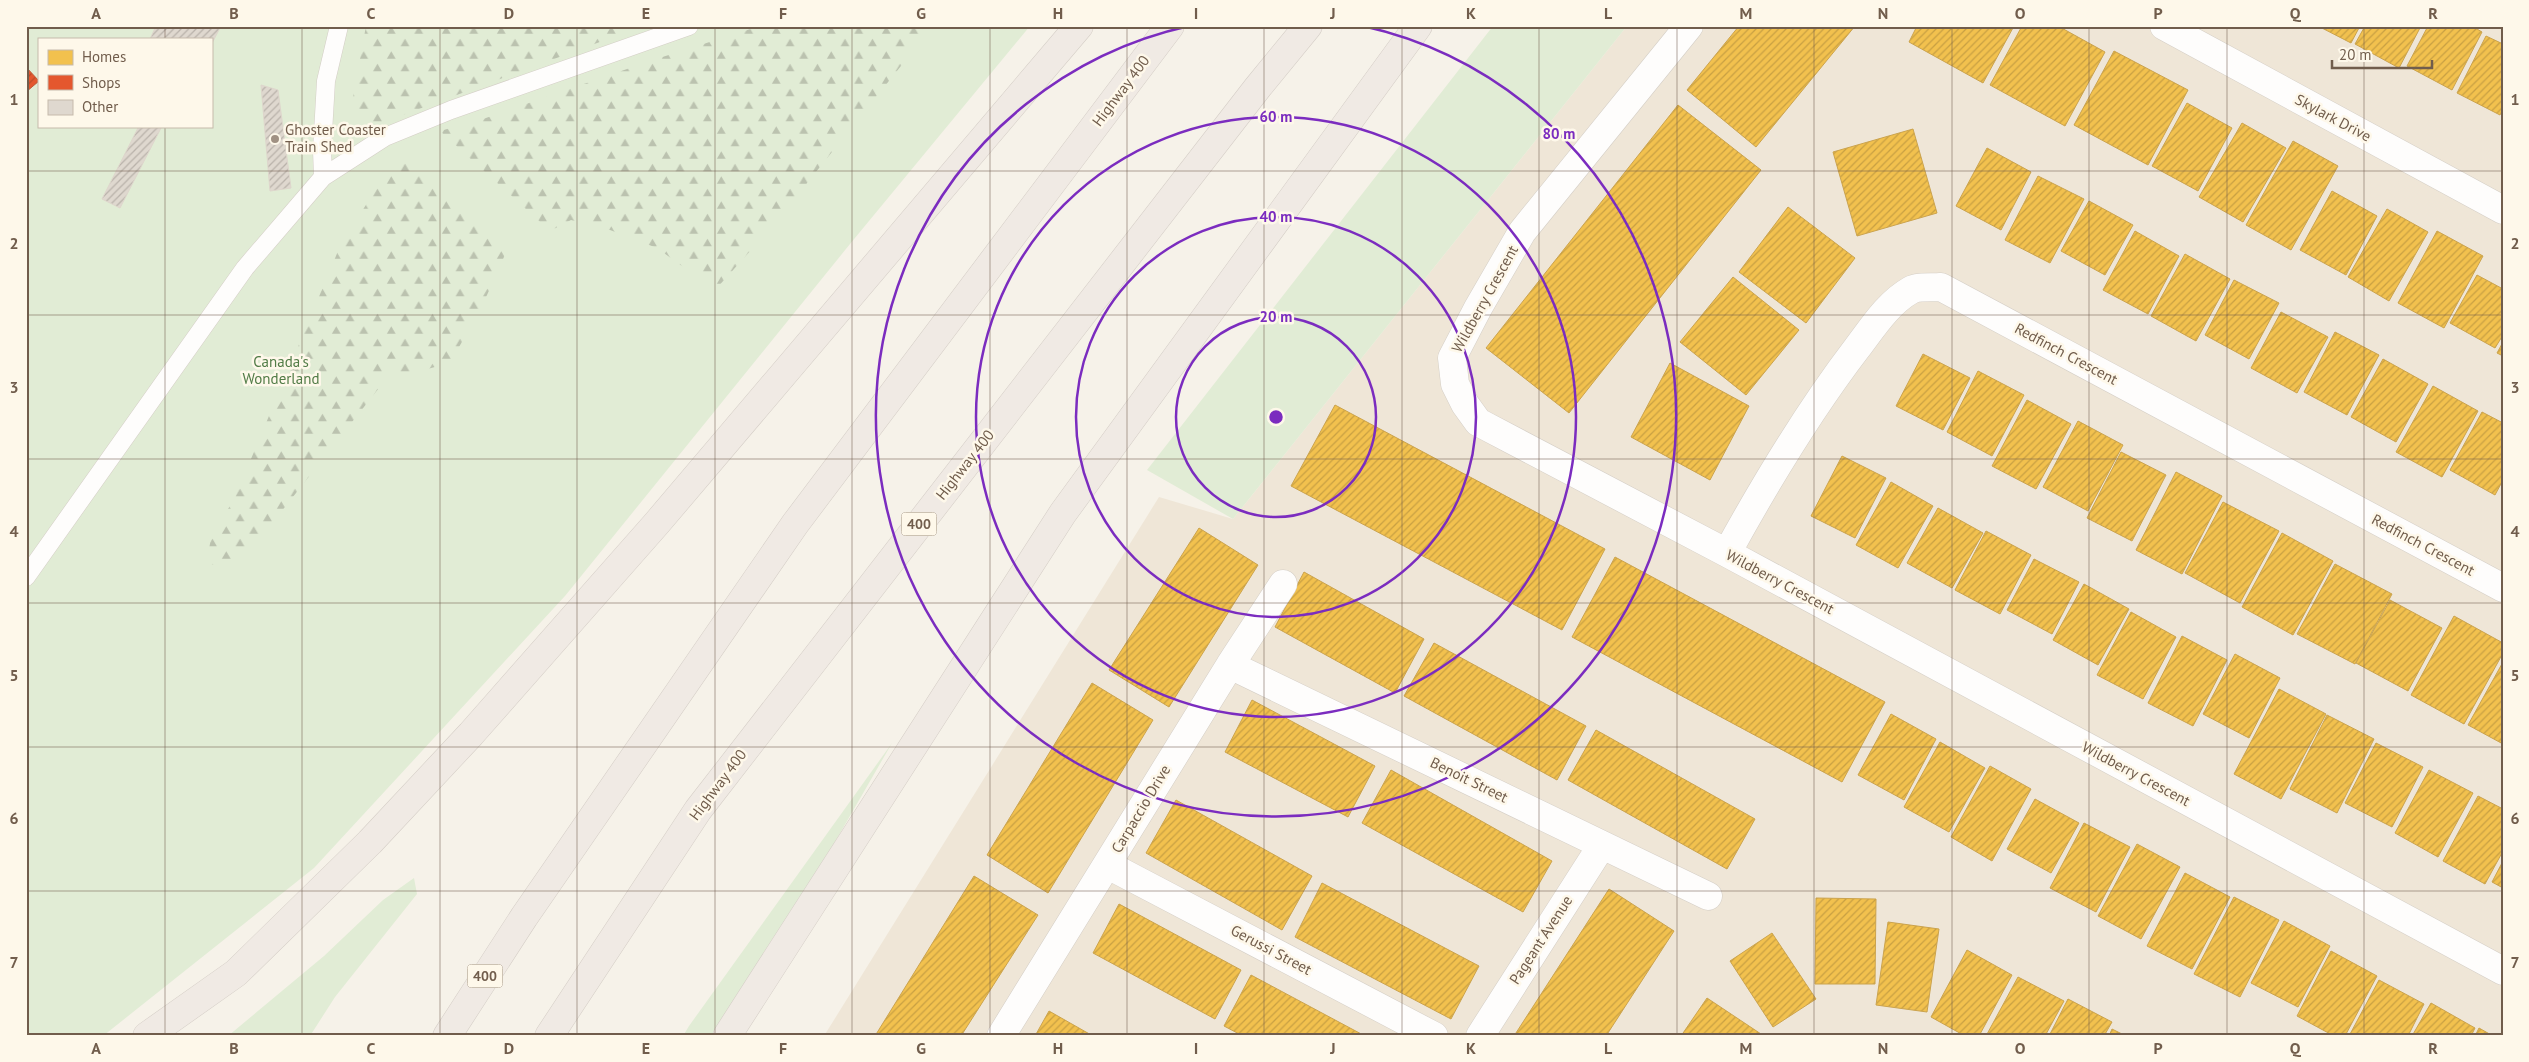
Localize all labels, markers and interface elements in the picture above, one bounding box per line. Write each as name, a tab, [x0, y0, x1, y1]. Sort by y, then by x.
text: A	[91, 3, 101, 23]
text: B	[229, 3, 239, 23]
text: C	[367, 3, 376, 23]
text: D	[504, 3, 514, 23]
text: E	[642, 3, 650, 23]
text: F	[779, 3, 787, 23]
text: G	[916, 3, 926, 23]
text: H	[1053, 3, 1063, 23]
text: I	[1194, 3, 1198, 23]
text: J	[1329, 3, 1336, 23]
text: K	[1466, 3, 1476, 23]
text: L	[1604, 3, 1613, 23]
text: M	[1740, 3, 1752, 23]
text: N	[1878, 3, 1888, 23]
text: O	[2015, 3, 2026, 23]
text: P	[2153, 3, 2163, 23]
text: Q	[2290, 3, 2302, 23]
text: R	[2428, 3, 2438, 23]
legend	[38, 38, 212, 128]
scale bar	[2332, 38, 2432, 70]
text: 20 m	[2339, 45, 2372, 64]
text: Homes	[82, 47, 126, 66]
street label: Highway 400	[1088, 52, 1153, 130]
text: Shops	[82, 73, 121, 92]
text: 1	[9, 89, 19, 109]
text: 1	[2510, 89, 2520, 109]
street label: Skylark Drive	[2292, 90, 2374, 146]
text: Other	[82, 97, 118, 116]
text: 60 m	[1260, 107, 1292, 126]
place label: Ghoster Coaster Train Shed	[285, 120, 386, 156]
text: 80 m	[1543, 124, 1575, 143]
marker: Ghoster Coaster Train Shed	[269, 133, 281, 145]
text: 40 m	[1260, 207, 1292, 226]
text: 2	[9, 233, 19, 253]
text: 2	[2510, 233, 2520, 253]
street label: Wildberry Crescent	[1447, 242, 1522, 356]
text: 20 m	[1260, 307, 1292, 326]
street label: Redfinch Crescent	[2012, 318, 2121, 389]
park label: Canada's Wonderland	[243, 352, 319, 388]
text: 3	[9, 377, 19, 397]
text: 3	[2510, 377, 2520, 397]
centre of rings	[1267, 408, 1285, 426]
street label: Highway 400	[931, 426, 998, 504]
street label: Redfinch Crescent	[2369, 509, 2478, 580]
road number: 400	[902, 512, 936, 536]
text: 4	[9, 521, 19, 541]
text: 4	[2510, 521, 2520, 541]
street label: Wildberry Crescent	[1723, 545, 1838, 618]
text: 5	[9, 665, 19, 685]
text: 5	[2510, 665, 2520, 685]
street label: Wildberry Crescent	[2079, 737, 2194, 810]
street label: Highway 400	[685, 746, 750, 824]
street label: Benoit Street	[1427, 753, 1511, 807]
street label: Carpaccio Drive	[1107, 761, 1174, 856]
text: 6	[9, 808, 19, 828]
text: 6	[2510, 808, 2520, 828]
street label: Pageant Avenue	[1505, 892, 1576, 988]
street label: Gerussi Street	[1228, 920, 1315, 979]
text: 7	[9, 952, 19, 972]
text: 7	[2510, 952, 2520, 972]
road number: 400	[468, 964, 502, 988]
text: A	[91, 1038, 101, 1058]
text: B	[229, 1038, 239, 1058]
text: C	[367, 1038, 376, 1058]
text: D	[504, 1038, 514, 1058]
text: E	[642, 1038, 650, 1058]
text: F	[779, 1038, 787, 1058]
text: G	[916, 1038, 926, 1058]
text: H	[1053, 1038, 1063, 1058]
text: I	[1194, 1038, 1198, 1058]
text: J	[1329, 1038, 1336, 1058]
text: K	[1466, 1038, 1476, 1058]
text: L	[1604, 1038, 1613, 1058]
text: M	[1740, 1038, 1752, 1058]
text: N	[1878, 1038, 1888, 1058]
text: O	[2015, 1038, 2026, 1058]
text: P	[2153, 1038, 2163, 1058]
text: Q	[2290, 1038, 2302, 1058]
text: R	[2428, 1038, 2438, 1058]

